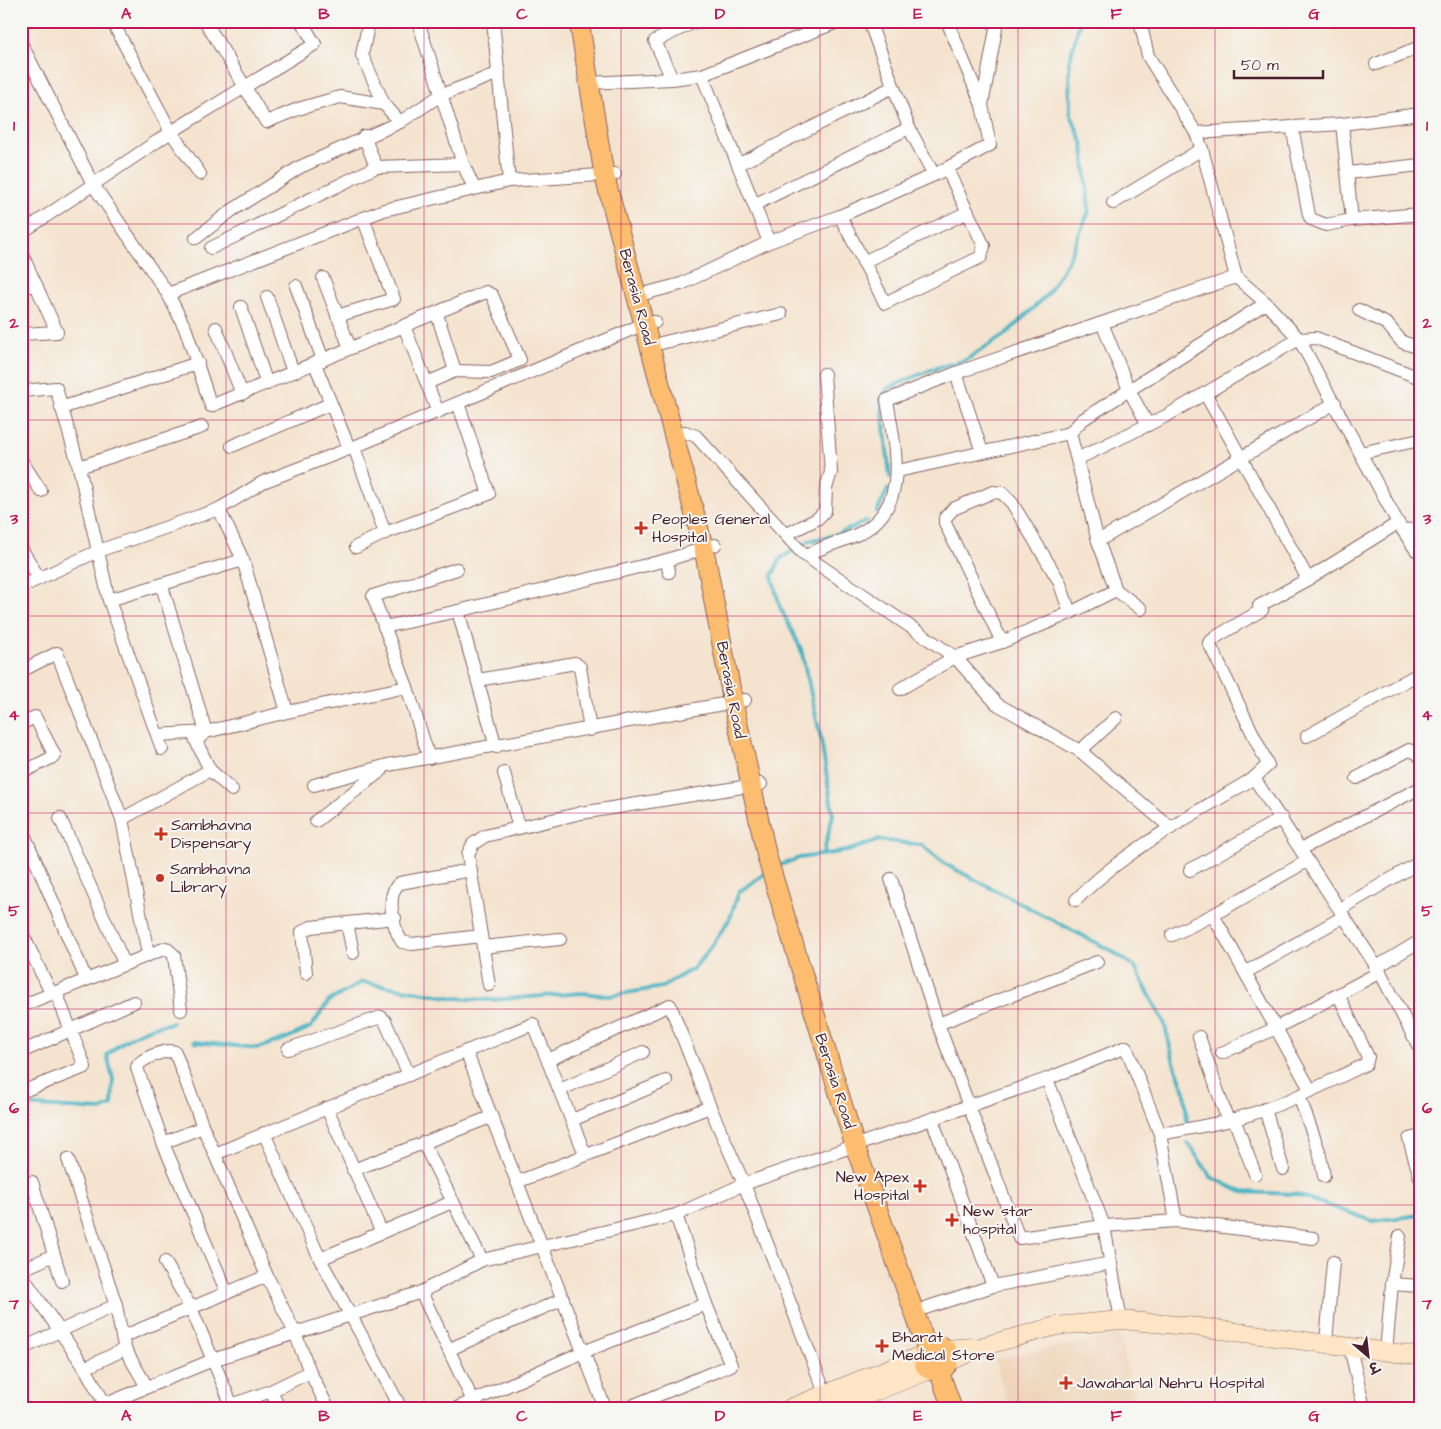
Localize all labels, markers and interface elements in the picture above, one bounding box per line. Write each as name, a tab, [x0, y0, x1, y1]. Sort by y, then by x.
text: A	[121, 3, 132, 25]
text: B	[318, 3, 330, 25]
text: C	[516, 3, 528, 25]
text: D	[715, 3, 726, 25]
text: E	[913, 3, 923, 25]
text: F	[1110, 3, 1122, 25]
text: G	[1308, 3, 1320, 25]
scale bar	[1234, 48, 1322, 80]
text: 50 m	[1241, 55, 1279, 76]
text: 1	[13, 115, 16, 137]
text: 1	[1426, 115, 1429, 137]
street label: Berasia Road	[614, 246, 660, 348]
text: 2	[8, 312, 19, 334]
text: 2	[1421, 312, 1432, 334]
text: 3	[9, 508, 19, 530]
place label: Peoples General Hospital	[652, 508, 770, 548]
text: 3	[1422, 508, 1432, 530]
marker: Peoples General Hospital	[634, 521, 648, 535]
street label: Berasia Road	[711, 639, 751, 741]
text: 4	[9, 704, 20, 726]
text: 4	[1422, 704, 1433, 726]
place label: Sambhavna Dispensary	[171, 814, 251, 855]
marker: Sambhavna Dispensary	[155, 828, 167, 840]
place label: Sambhavna Library	[170, 858, 250, 899]
marker: Sambhavna Library	[154, 872, 166, 884]
text: 5	[8, 900, 20, 922]
text: 5	[1421, 900, 1433, 922]
street label: Berasia Road	[809, 1031, 861, 1131]
text: 6	[9, 1097, 19, 1119]
text: 6	[1422, 1097, 1432, 1119]
place label: New Apex Hospital	[836, 1166, 909, 1206]
marker: New Apex Hospital	[913, 1179, 927, 1193]
place label: New star hospital	[963, 1200, 1033, 1240]
marker: New star hospital	[945, 1213, 959, 1227]
text: 7	[8, 1293, 19, 1315]
text: 7	[1421, 1293, 1432, 1315]
place label: Bharat Medical Store	[892, 1326, 995, 1366]
north arrow	[1344, 1332, 1394, 1382]
marker: Bharat Medical Store	[876, 1340, 888, 1352]
text: उ	[1363, 1355, 1384, 1378]
place label: Jawaharlal Nehru Hospital	[1077, 1372, 1264, 1394]
marker: Jawaharlal Nehru Hospital	[1059, 1376, 1073, 1390]
text: A	[121, 1405, 132, 1427]
text: B	[318, 1405, 330, 1427]
text: C	[516, 1405, 528, 1427]
text: D	[715, 1405, 726, 1427]
text: E	[913, 1405, 923, 1427]
text: F	[1110, 1405, 1122, 1427]
text: G	[1308, 1405, 1320, 1427]

